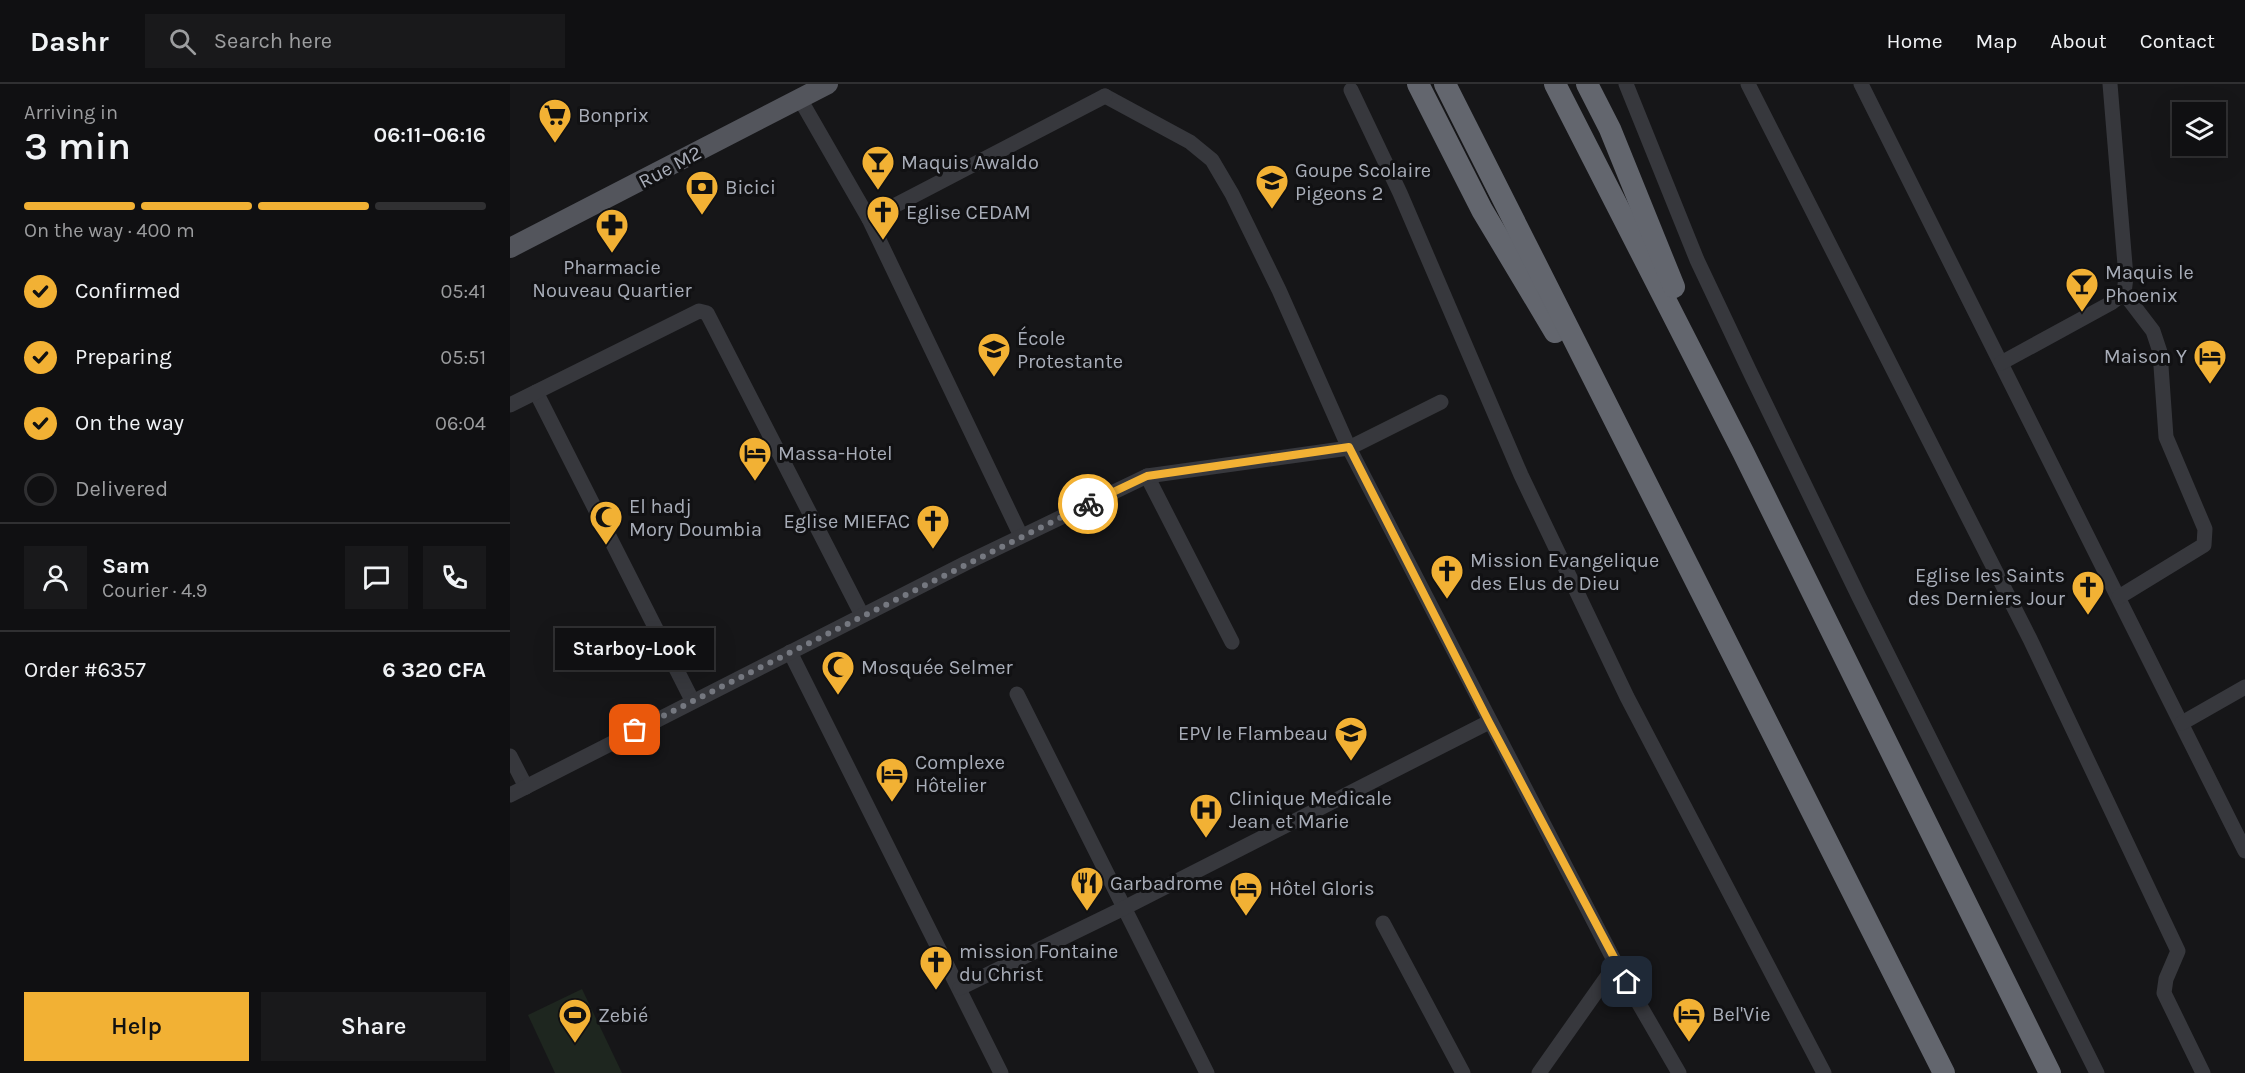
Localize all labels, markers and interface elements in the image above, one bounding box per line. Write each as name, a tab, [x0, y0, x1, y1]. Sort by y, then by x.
search box	[145, 14, 565, 68]
text: Dashr	[30, 25, 109, 58]
icon: search	[166, 25, 199, 58]
text: Search here	[214, 28, 332, 54]
text: Home	[1887, 29, 1943, 53]
text: Map	[1976, 29, 2017, 53]
text: About	[2050, 29, 2107, 53]
text: Contact	[2140, 29, 2215, 53]
supermarket icon: Bonprix	[537, 97, 573, 144]
text: Arriving in	[24, 101, 118, 124]
map controls	[2172, 102, 2226, 156]
button: layers	[2172, 102, 2226, 156]
place label: Bonprix	[578, 104, 649, 127]
text: 06:11–06:16	[374, 122, 486, 148]
text: 3 min	[24, 123, 131, 169]
street label: Rue M2	[635, 141, 705, 193]
bar icon: Maquis Awaldo	[860, 144, 896, 191]
place label: Maquis Awaldo	[901, 151, 1039, 174]
place label: Goupe Scolaire Pigeons 2	[1295, 159, 1431, 205]
school or university icon: Goupe Scolaire Pigeons 2	[1254, 163, 1290, 210]
bank icon: Bicici	[684, 169, 720, 216]
place label: Bicici	[725, 176, 776, 199]
church icon: Eglise CEDAM	[865, 194, 901, 241]
place label: Eglise CEDAM	[906, 201, 1031, 224]
pharmacy icon: Pharmacie Nouveau Quartier	[594, 207, 630, 254]
text: On the way · 400 m	[24, 219, 195, 242]
place label: Pharmacie Nouveau Quartier	[532, 256, 692, 302]
place label: Maquis le Phoenix	[2105, 261, 2194, 307]
bar icon: Maquis le Phoenix	[2064, 266, 2100, 313]
icon: check	[24, 275, 57, 308]
text: Confirmed	[75, 278, 181, 304]
text: 05:41	[440, 280, 486, 303]
place label: École Protestante	[1017, 326, 1123, 373]
school or university icon: École Protestante	[976, 331, 1012, 378]
hotel icon: Maison Y	[2192, 338, 2228, 385]
icon: check	[24, 341, 57, 374]
text: Preparing	[75, 344, 172, 370]
place label: Maison Y	[2104, 345, 2187, 368]
text: 05:51	[440, 346, 486, 369]
icon: check	[24, 407, 57, 440]
text: On the way	[75, 410, 184, 436]
text: 06:04	[435, 412, 486, 435]
hotel icon: Massa-Hotel	[737, 435, 773, 482]
place label: Massa-Hotel	[778, 442, 893, 465]
courier	[1058, 474, 1118, 534]
text: Delivered	[75, 476, 168, 502]
icon: bike	[1072, 488, 1105, 521]
place label: El hadj Mory Doumbia	[629, 495, 762, 541]
mosque icon: El hadj Mory Doumbia	[588, 499, 624, 546]
church icon: Eglise MIEFAC	[915, 503, 951, 550]
place label: Eglise MIEFAC	[784, 510, 910, 533]
button: person	[24, 546, 87, 609]
button: chat	[345, 546, 408, 609]
button: phone	[423, 546, 486, 609]
place label: Mission Evangelique des Elus de Dieu	[1470, 549, 1659, 595]
text: Sam	[102, 553, 150, 579]
church icon: Mission Evangelique des Elus de Dieu	[1429, 553, 1465, 600]
place label: Eglise les Saints des Derniers Jour	[1908, 564, 2066, 610]
church icon: Eglise les Saints des Derniers Jour	[2070, 569, 2106, 616]
text: Courier · 4.9	[102, 579, 207, 602]
callout: Starboy-Look	[555, 628, 714, 670]
text: Starboy-Look	[573, 637, 696, 660]
mosque icon: Mosquée Selmer	[820, 649, 856, 696]
place label: Mosquée Selmer	[861, 656, 1013, 679]
text: Order #6357	[24, 657, 146, 683]
text: 6 320 CFA	[382, 657, 486, 683]
pin	[609, 704, 660, 755]
icon: bag	[618, 713, 651, 746]
school or university icon: EPV le Flambeau	[1333, 715, 1369, 762]
place label: EPV le Flambeau	[1178, 722, 1328, 745]
place label: Complexe Hôtelier	[915, 751, 1005, 797]
hotel icon: Complexe Hôtelier	[874, 756, 910, 803]
place label: Clinique Medicale Jean et Marie	[1229, 787, 1392, 833]
hospital icon: Clinique Medicale Jean et Marie	[1188, 792, 1224, 839]
restaurant icon: Garbadrome	[1069, 865, 1105, 912]
hotel icon: Hôtel Gloris	[1228, 870, 1264, 917]
place label: Garbadrome	[1110, 872, 1223, 895]
place label: Hôtel Gloris	[1269, 877, 1375, 900]
place label: mission Fontaine du Christ	[959, 940, 1118, 986]
church icon: mission Fontaine du Christ	[918, 944, 954, 991]
pin	[1601, 956, 1652, 1007]
icon: home	[1610, 965, 1643, 998]
button: Help	[24, 992, 249, 1061]
button: Share	[261, 992, 486, 1061]
hotel icon: Bel'Vie	[1671, 996, 1707, 1043]
sports icon: Zebié	[557, 997, 593, 1044]
place label: Bel'Vie	[1712, 1003, 1771, 1026]
place label: Zebié	[598, 1004, 648, 1027]

